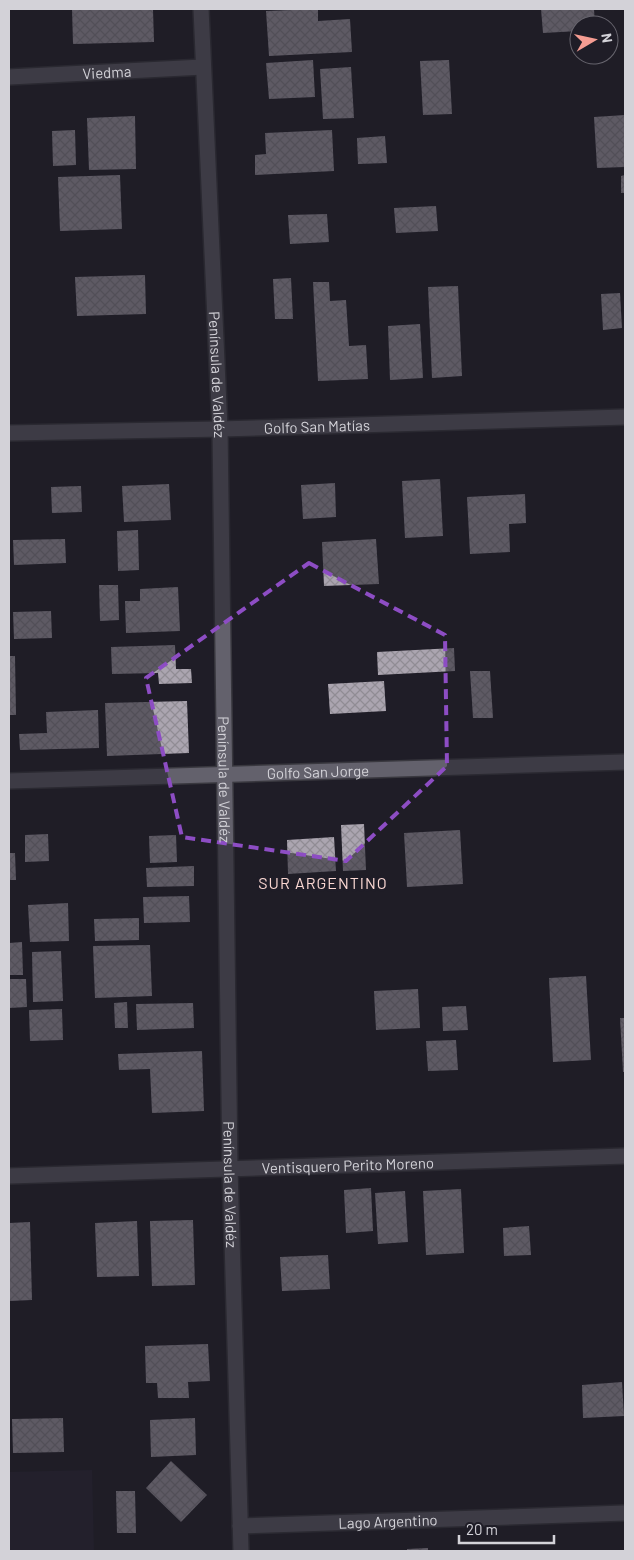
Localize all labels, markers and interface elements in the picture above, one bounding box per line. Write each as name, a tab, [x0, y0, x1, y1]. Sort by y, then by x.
north arrow	[569, 15, 619, 65]
text: N	[598, 32, 616, 44]
street label: Viedma	[82, 62, 132, 82]
street label: Península de Valdéz	[206, 311, 229, 438]
street label: Golfo San Matías	[264, 416, 370, 437]
street label: Península de Valdéz	[215, 716, 235, 843]
street label: Golfo San Jorge	[266, 761, 369, 782]
district label: SUR ARGENTINO	[258, 873, 388, 892]
street label: Península de Valdéz	[220, 1121, 241, 1248]
street label: Ventisquero Perito Moreno	[261, 1153, 434, 1177]
street label: Lago Argentino	[338, 1510, 438, 1532]
scale bar	[459, 1512, 554, 1544]
text: 20 m	[466, 1520, 498, 1538]

